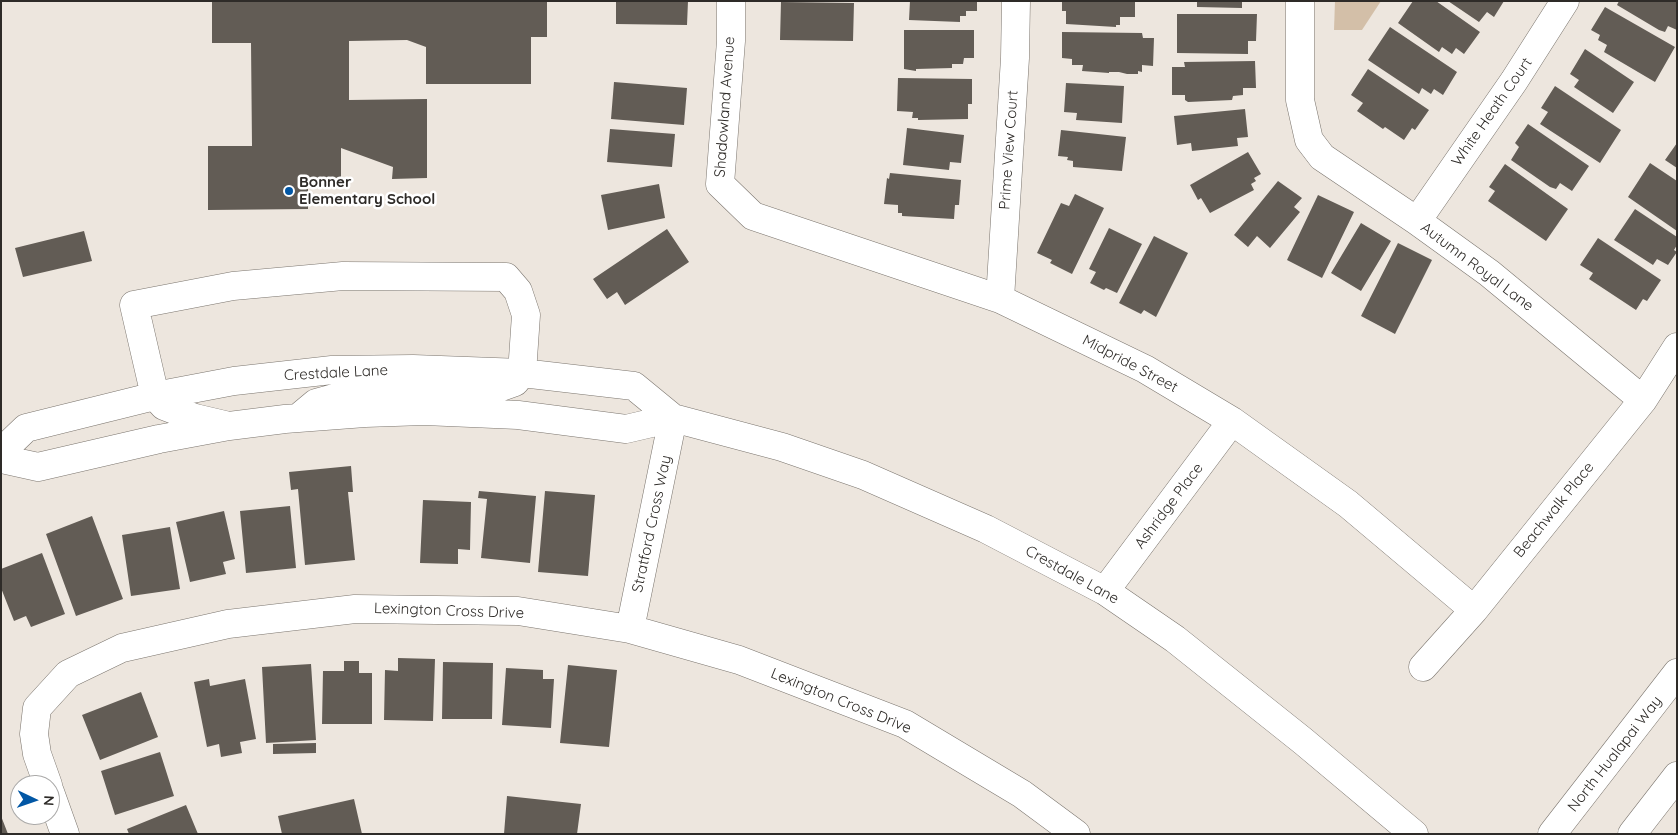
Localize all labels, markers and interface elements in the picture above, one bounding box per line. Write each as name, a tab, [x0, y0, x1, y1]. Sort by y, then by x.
street label: Shadowland Avenue	[711, 36, 739, 178]
street label: White Heath Court	[1448, 54, 1536, 170]
street label: Prime View Court	[996, 90, 1022, 210]
place label: Bonner Elementary School	[299, 173, 435, 208]
marker: Bonner Elementary School	[283, 185, 295, 197]
street label: Autumn Royal Lane	[1417, 219, 1537, 315]
street label: Midpride Street	[1079, 331, 1181, 397]
street label: Crestdale Lane	[284, 361, 388, 385]
street label: Stratford Cross Way	[629, 454, 675, 594]
street label: Beachwalk Place	[1510, 459, 1598, 561]
street label: Ashridge Place	[1131, 460, 1207, 552]
street label: Crestdale Lane	[1022, 542, 1122, 608]
street label: Lexington Cross Drive	[374, 599, 524, 623]
street label: Lexington Cross Drive	[768, 665, 914, 737]
street label: North Hualapai Way	[1564, 693, 1666, 815]
north arrow	[10, 775, 60, 825]
text: N	[40, 795, 58, 806]

